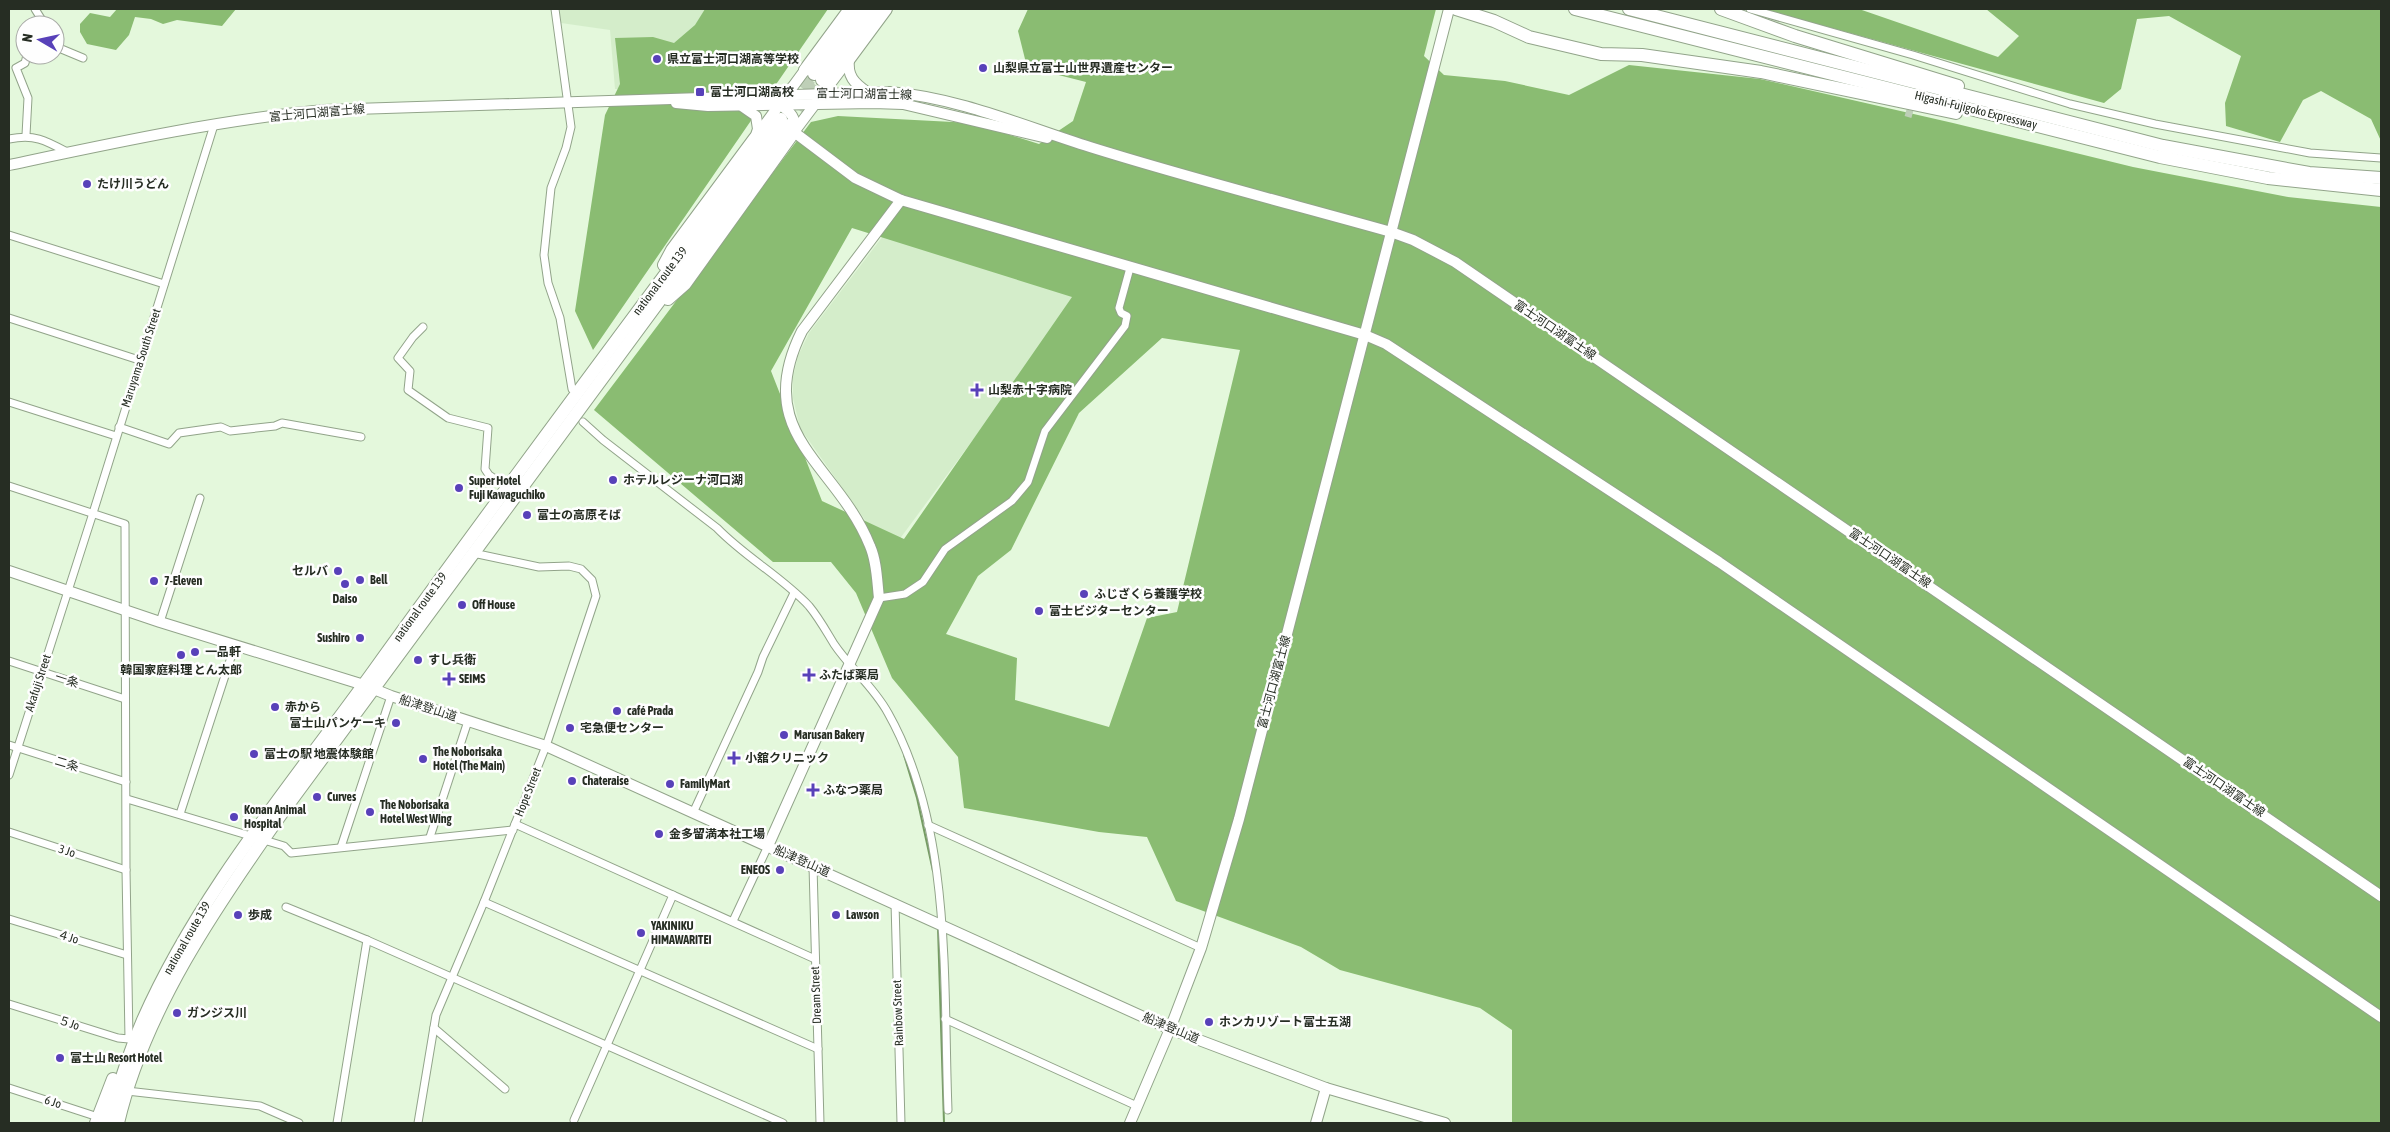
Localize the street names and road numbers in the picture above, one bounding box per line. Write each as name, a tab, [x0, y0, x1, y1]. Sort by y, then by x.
street label: 富士河口湖富士線	[816, 86, 912, 102]
street label: Higashi-Fujigoko Expressway	[1913, 88, 2039, 132]
street label: 富士河口湖富士線	[269, 102, 365, 124]
street label: national route 139	[630, 244, 690, 318]
street label: 富士河口湖富士線	[1511, 297, 1599, 363]
street label: Maruyama South Street	[118, 306, 164, 409]
street label: 富士河口湖富士線	[1846, 525, 1934, 591]
street label: national route 139	[390, 570, 450, 644]
street label: 富士河口湖富士線	[1255, 634, 1293, 730]
street label: Akafuji Street	[22, 652, 54, 713]
street label: 一条	[53, 670, 81, 690]
street label: 船津登山道	[397, 692, 459, 724]
street label: 二条	[53, 754, 81, 774]
street label: 富士河口湖富士線	[2180, 754, 2268, 820]
street label: Hope Street	[512, 765, 544, 819]
street label: 3 Jo	[57, 842, 77, 860]
street label: 船津登山道	[772, 842, 832, 880]
street label: national route 139	[160, 899, 214, 977]
street label: ４Jo	[56, 927, 81, 947]
street label: Dream Street	[808, 965, 824, 1024]
street label: Rainbow Street	[890, 979, 906, 1046]
street label: 船津登山道	[1141, 1010, 1201, 1046]
street label: ５Jo	[57, 1013, 82, 1033]
street label: 6 Jo	[43, 1093, 63, 1111]

